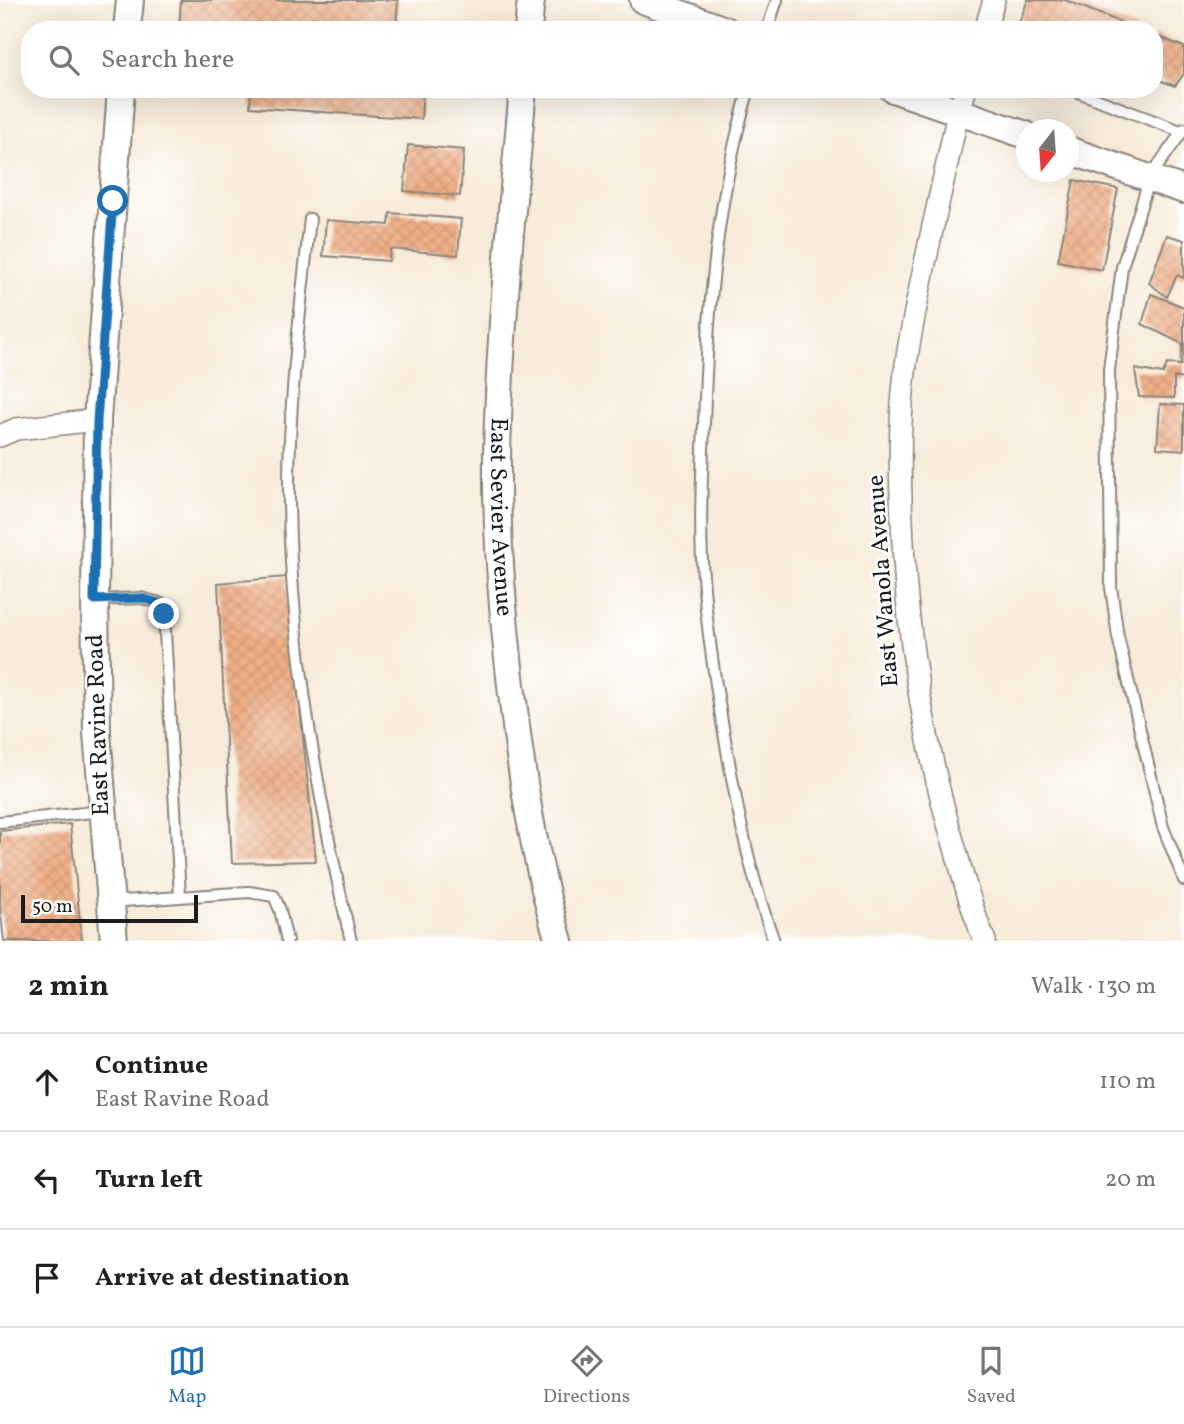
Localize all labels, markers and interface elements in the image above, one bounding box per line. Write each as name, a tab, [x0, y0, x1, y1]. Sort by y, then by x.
search box	[21, 21, 1163, 98]
icon: search	[45, 41, 83, 79]
text: Search here	[101, 42, 234, 78]
north arrow	[1016, 119, 1079, 182]
route start	[97, 185, 128, 216]
street label: East Sevier Avenue	[480, 417, 521, 618]
street label: East Wanola Avenue	[860, 474, 908, 688]
route end	[148, 598, 179, 629]
street label: East Ravine Road	[79, 633, 119, 817]
scale bar	[21, 892, 198, 924]
text: 50 m	[32, 894, 73, 920]
text: 2 min	[28, 966, 109, 1008]
text: Walk · 130 m	[1031, 971, 1156, 1003]
text: Continue	[95, 1048, 208, 1084]
icon: ahead	[28, 1063, 66, 1101]
text: 110 m	[1099, 1066, 1156, 1098]
text: East Ravine Road	[95, 1084, 270, 1116]
icon: left	[28, 1161, 66, 1199]
text: Turn left	[95, 1162, 203, 1198]
text: 20 m	[1105, 1164, 1156, 1196]
icon: arrive	[28, 1259, 66, 1297]
text: Arrive at destination	[95, 1260, 350, 1296]
tab: Map	[168, 1342, 206, 1410]
tab: Directions	[543, 1342, 630, 1410]
tab: Saved	[967, 1342, 1016, 1410]

